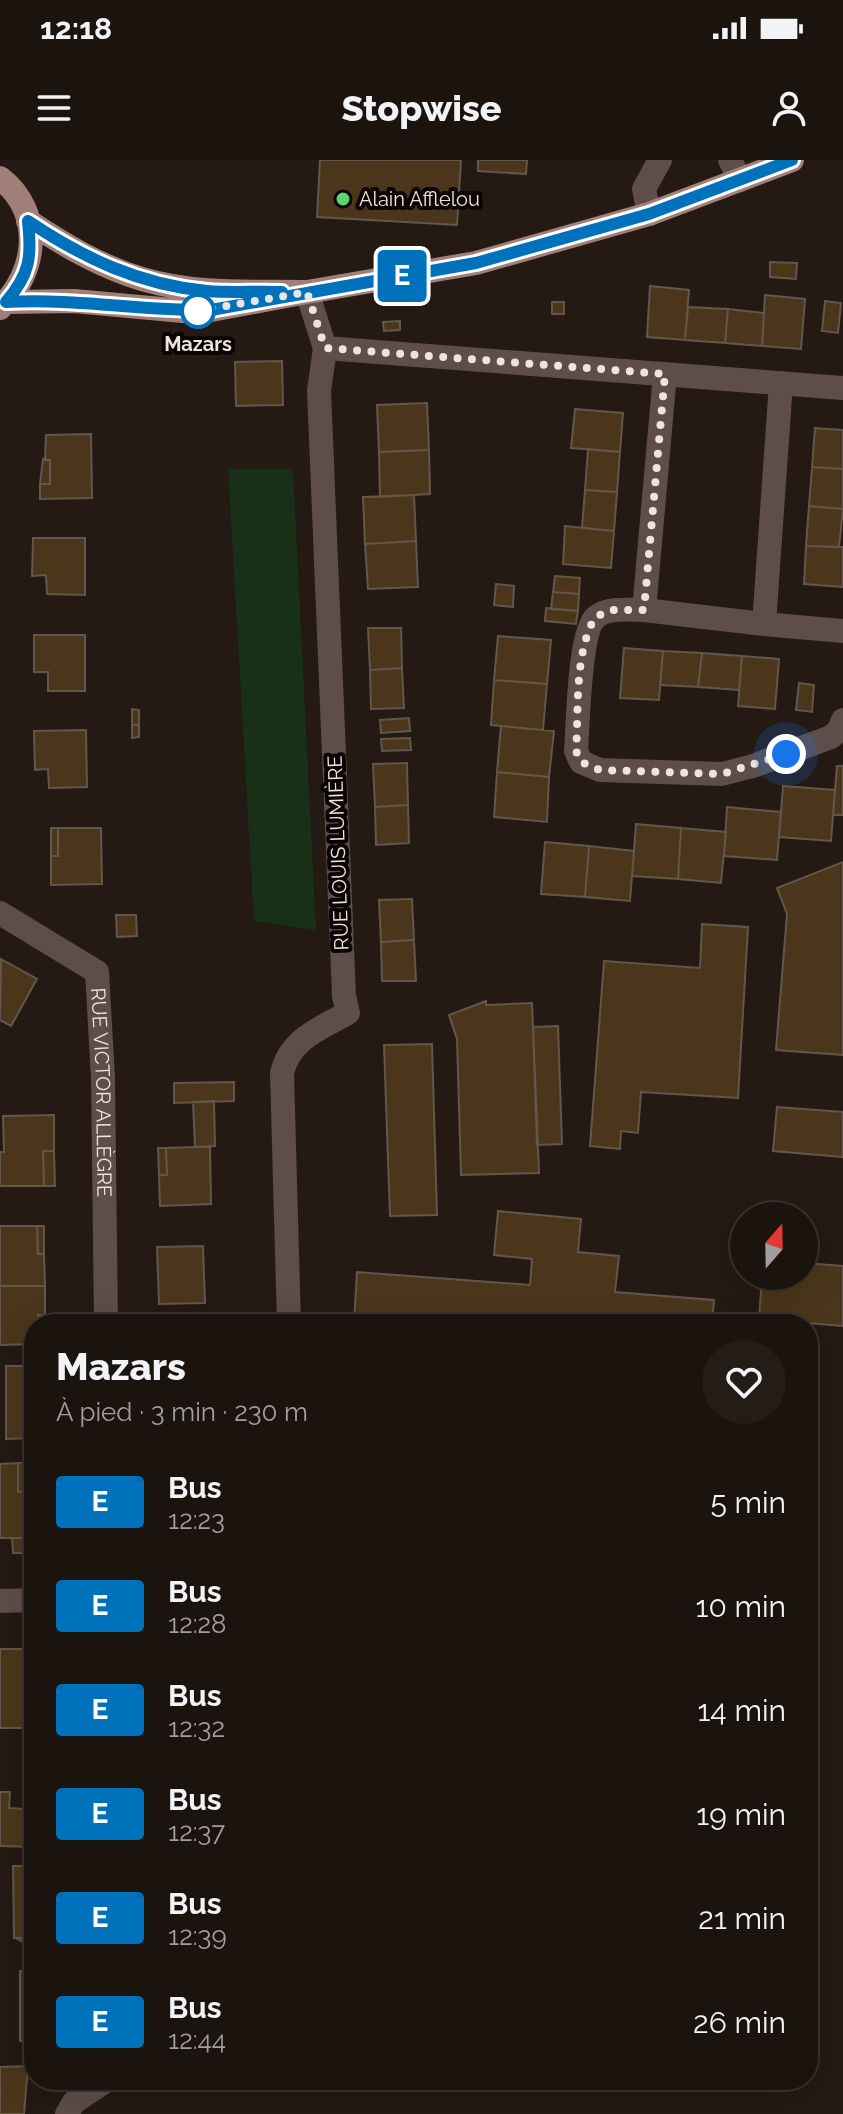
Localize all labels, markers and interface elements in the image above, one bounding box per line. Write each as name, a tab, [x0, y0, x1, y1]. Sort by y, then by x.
text: 12:18	[40, 11, 112, 46]
icon: menu	[32, 86, 76, 130]
icon: person	[767, 86, 811, 130]
text: Stopwise	[341, 87, 502, 129]
place label: Alain Afflelou	[359, 187, 480, 211]
marker: Alain Afflelou	[334, 190, 352, 208]
line badge: E	[376, 250, 428, 302]
text: E	[394, 259, 410, 292]
marker: Mazars	[181, 294, 215, 328]
place label: Mazars	[164, 332, 232, 356]
your location	[766, 734, 806, 774]
street label: RUE LOUIS LUMIÈRE	[323, 755, 353, 951]
street label: RUE VICTOR ALLÈGRE	[86, 987, 116, 1197]
north arrow	[730, 1202, 818, 1290]
map controls	[730, 1202, 818, 1290]
button: heart	[702, 1340, 786, 1424]
text: Mazars	[56, 1344, 186, 1389]
text: À pied · 3 min · 230 m	[56, 1397, 308, 1427]
text: Bus	[168, 1470, 222, 1505]
text: E	[92, 1485, 108, 1518]
text: 5 min	[710, 1485, 786, 1520]
text: 12:23	[168, 1505, 225, 1535]
text: Bus	[168, 1574, 222, 1609]
text: E	[92, 1589, 108, 1622]
text: 10 min	[696, 1589, 786, 1624]
text: 12:28	[168, 1609, 227, 1639]
text: Bus	[168, 1678, 222, 1713]
text: E	[92, 1693, 108, 1726]
text: 14 min	[698, 1693, 786, 1728]
text: 12:32	[168, 1713, 225, 1743]
text: Bus	[168, 1782, 222, 1817]
text: E	[92, 1797, 108, 1830]
text: 19 min	[696, 1797, 786, 1832]
text: 12:37	[168, 1817, 225, 1847]
text: Bus	[168, 1886, 222, 1921]
text: E	[92, 1901, 108, 1934]
text: 21 min	[698, 1901, 786, 1936]
text: 12:39	[168, 1921, 227, 1951]
text: Bus	[168, 1990, 222, 2025]
text: E	[92, 2005, 108, 2038]
text: 26 min	[693, 2005, 786, 2040]
text: 12:44	[168, 2025, 226, 2055]

